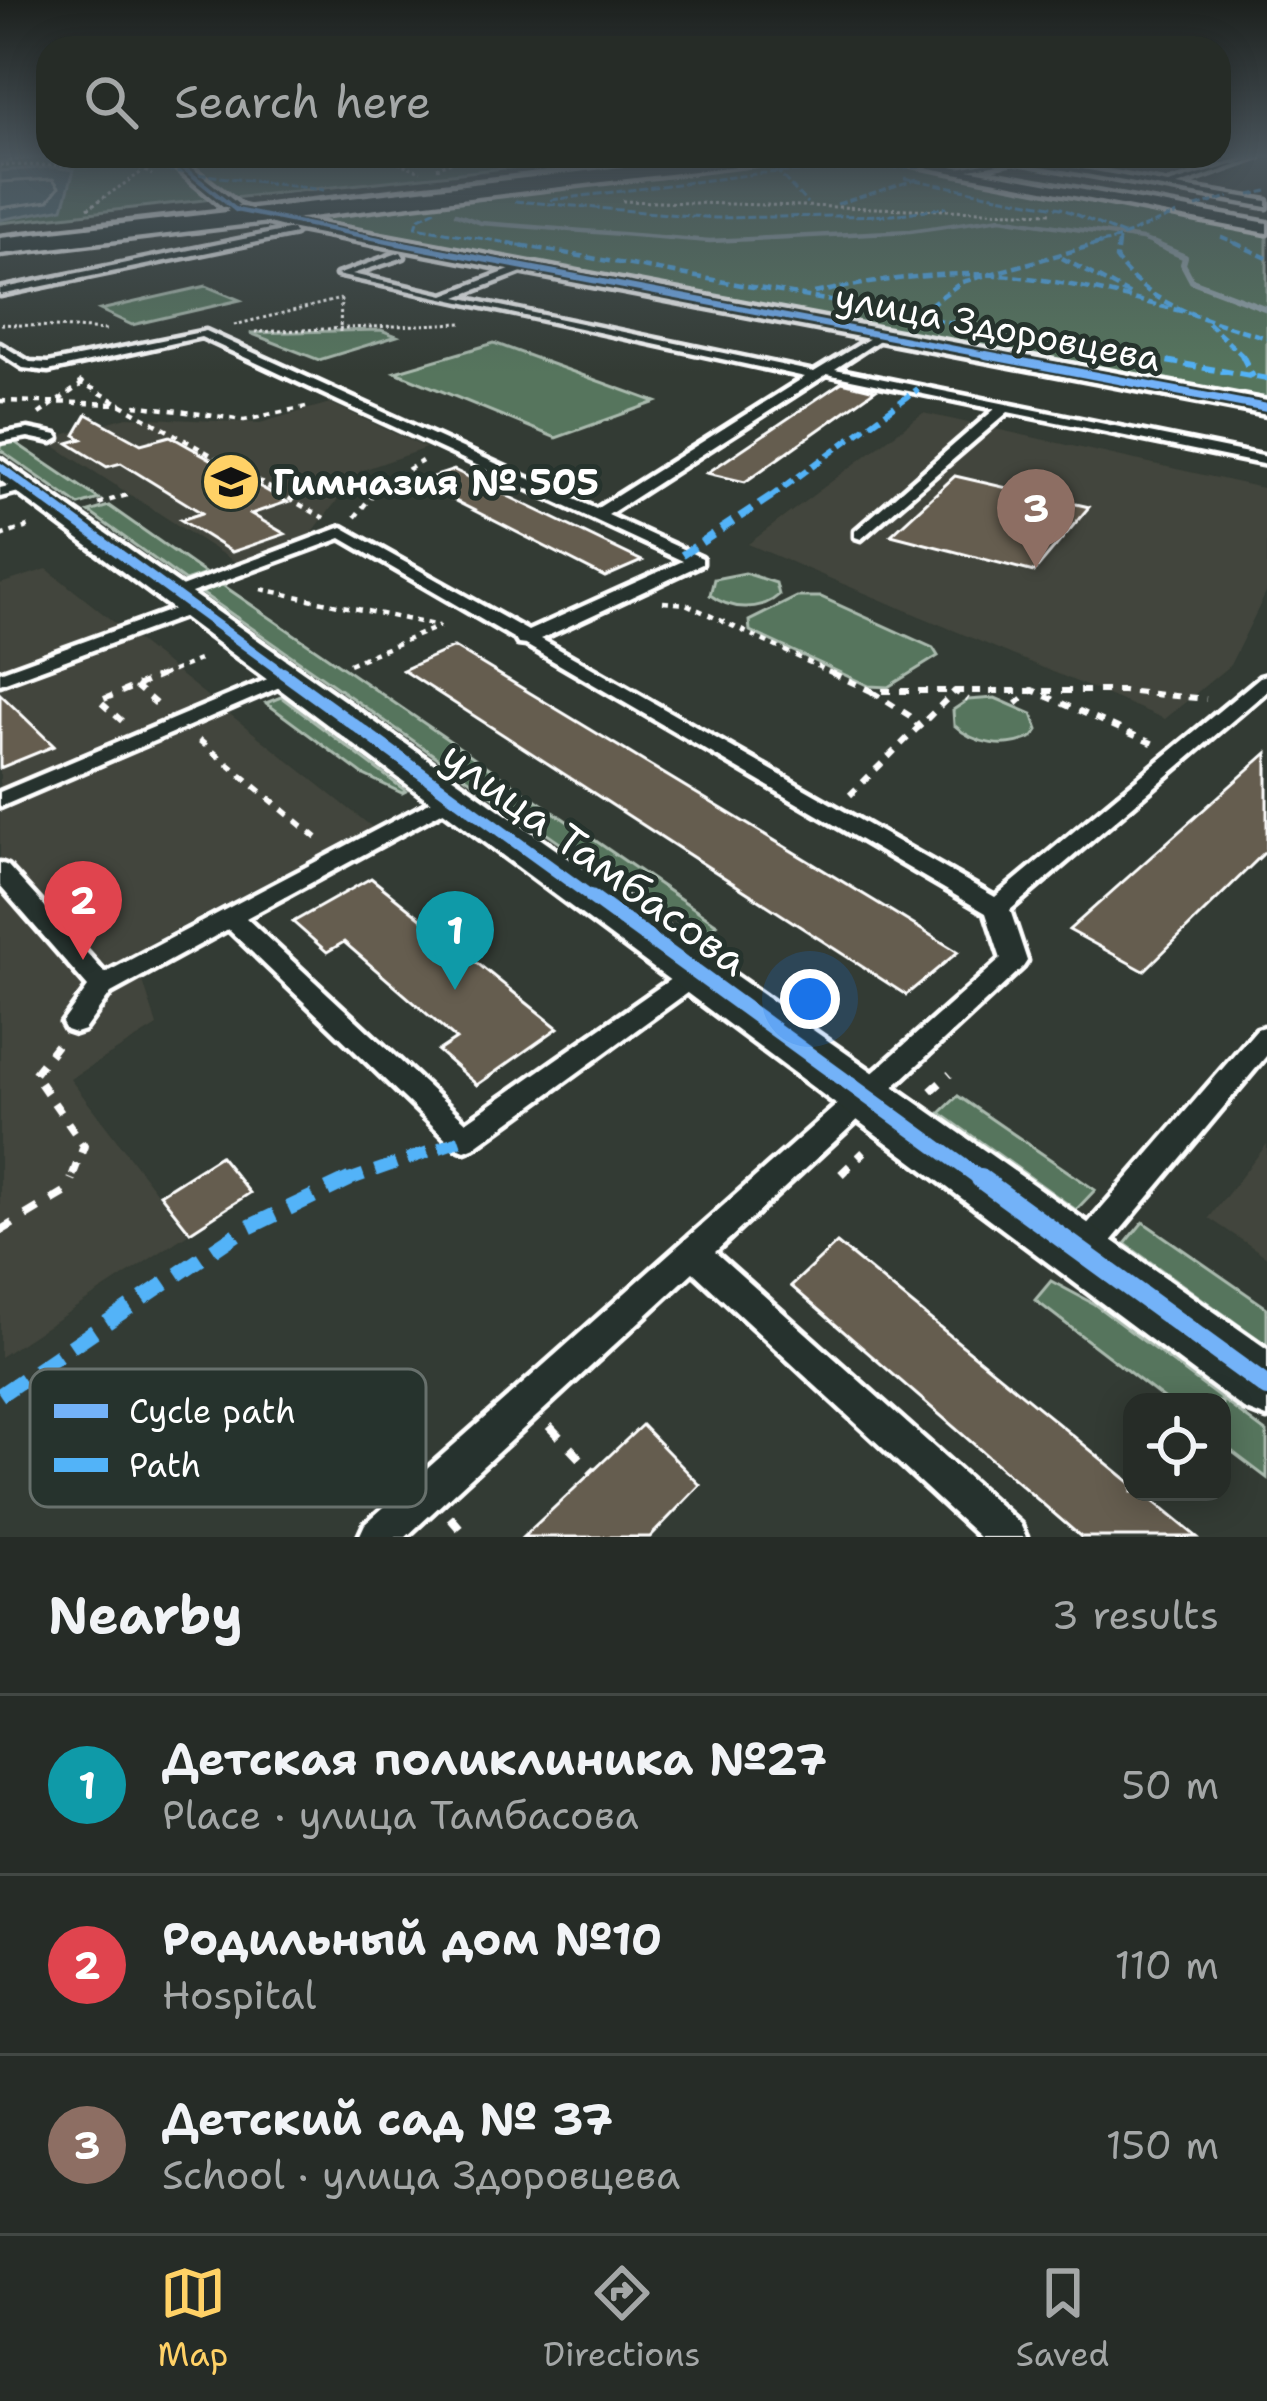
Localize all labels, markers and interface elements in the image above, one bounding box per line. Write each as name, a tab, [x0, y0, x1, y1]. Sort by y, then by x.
search box	[36, 36, 1231, 168]
icon: search	[78, 69, 144, 135]
text: Search here	[174, 72, 431, 132]
street label: улица Здоровцева	[831, 272, 1165, 383]
school or university icon: Гимназия № 505	[200, 451, 262, 513]
place label: Гимназия № 505	[273, 458, 599, 507]
pin: 3	[997, 469, 1075, 568]
street label: улица Тамбасова	[431, 728, 759, 988]
pin: 2	[44, 861, 122, 960]
pin: 1	[416, 891, 494, 990]
your location	[780, 969, 840, 1029]
legend	[30, 1369, 426, 1507]
text: Cycle path	[129, 1389, 296, 1434]
map controls	[1123, 1393, 1231, 1501]
button: locate	[1123, 1393, 1231, 1501]
text: Path	[129, 1443, 201, 1488]
text: Nearby	[48, 1581, 243, 1649]
text: 3 results	[1052, 1589, 1219, 1641]
text: Детская поликлиника №27	[162, 1729, 827, 1789]
text: 1	[78, 1759, 96, 1811]
text: 50 m	[1121, 1759, 1219, 1811]
text: Place · улица Тамбасова	[162, 1789, 639, 1841]
text: Родильный дом №10	[162, 1909, 662, 1969]
text: 2	[73, 1939, 101, 1991]
text: 110 m	[1115, 1939, 1219, 1991]
text: Hospital	[162, 1969, 316, 2021]
text: Детский сад № 37	[162, 2089, 613, 2149]
text: 3	[73, 2119, 101, 2171]
text: 150 m	[1106, 2119, 1219, 2171]
text: School · улица Здоровцева	[162, 2149, 680, 2201]
tab: Map	[158, 2260, 228, 2377]
tab: Directions	[543, 2260, 701, 2377]
tab: Saved	[1016, 2260, 1109, 2377]

